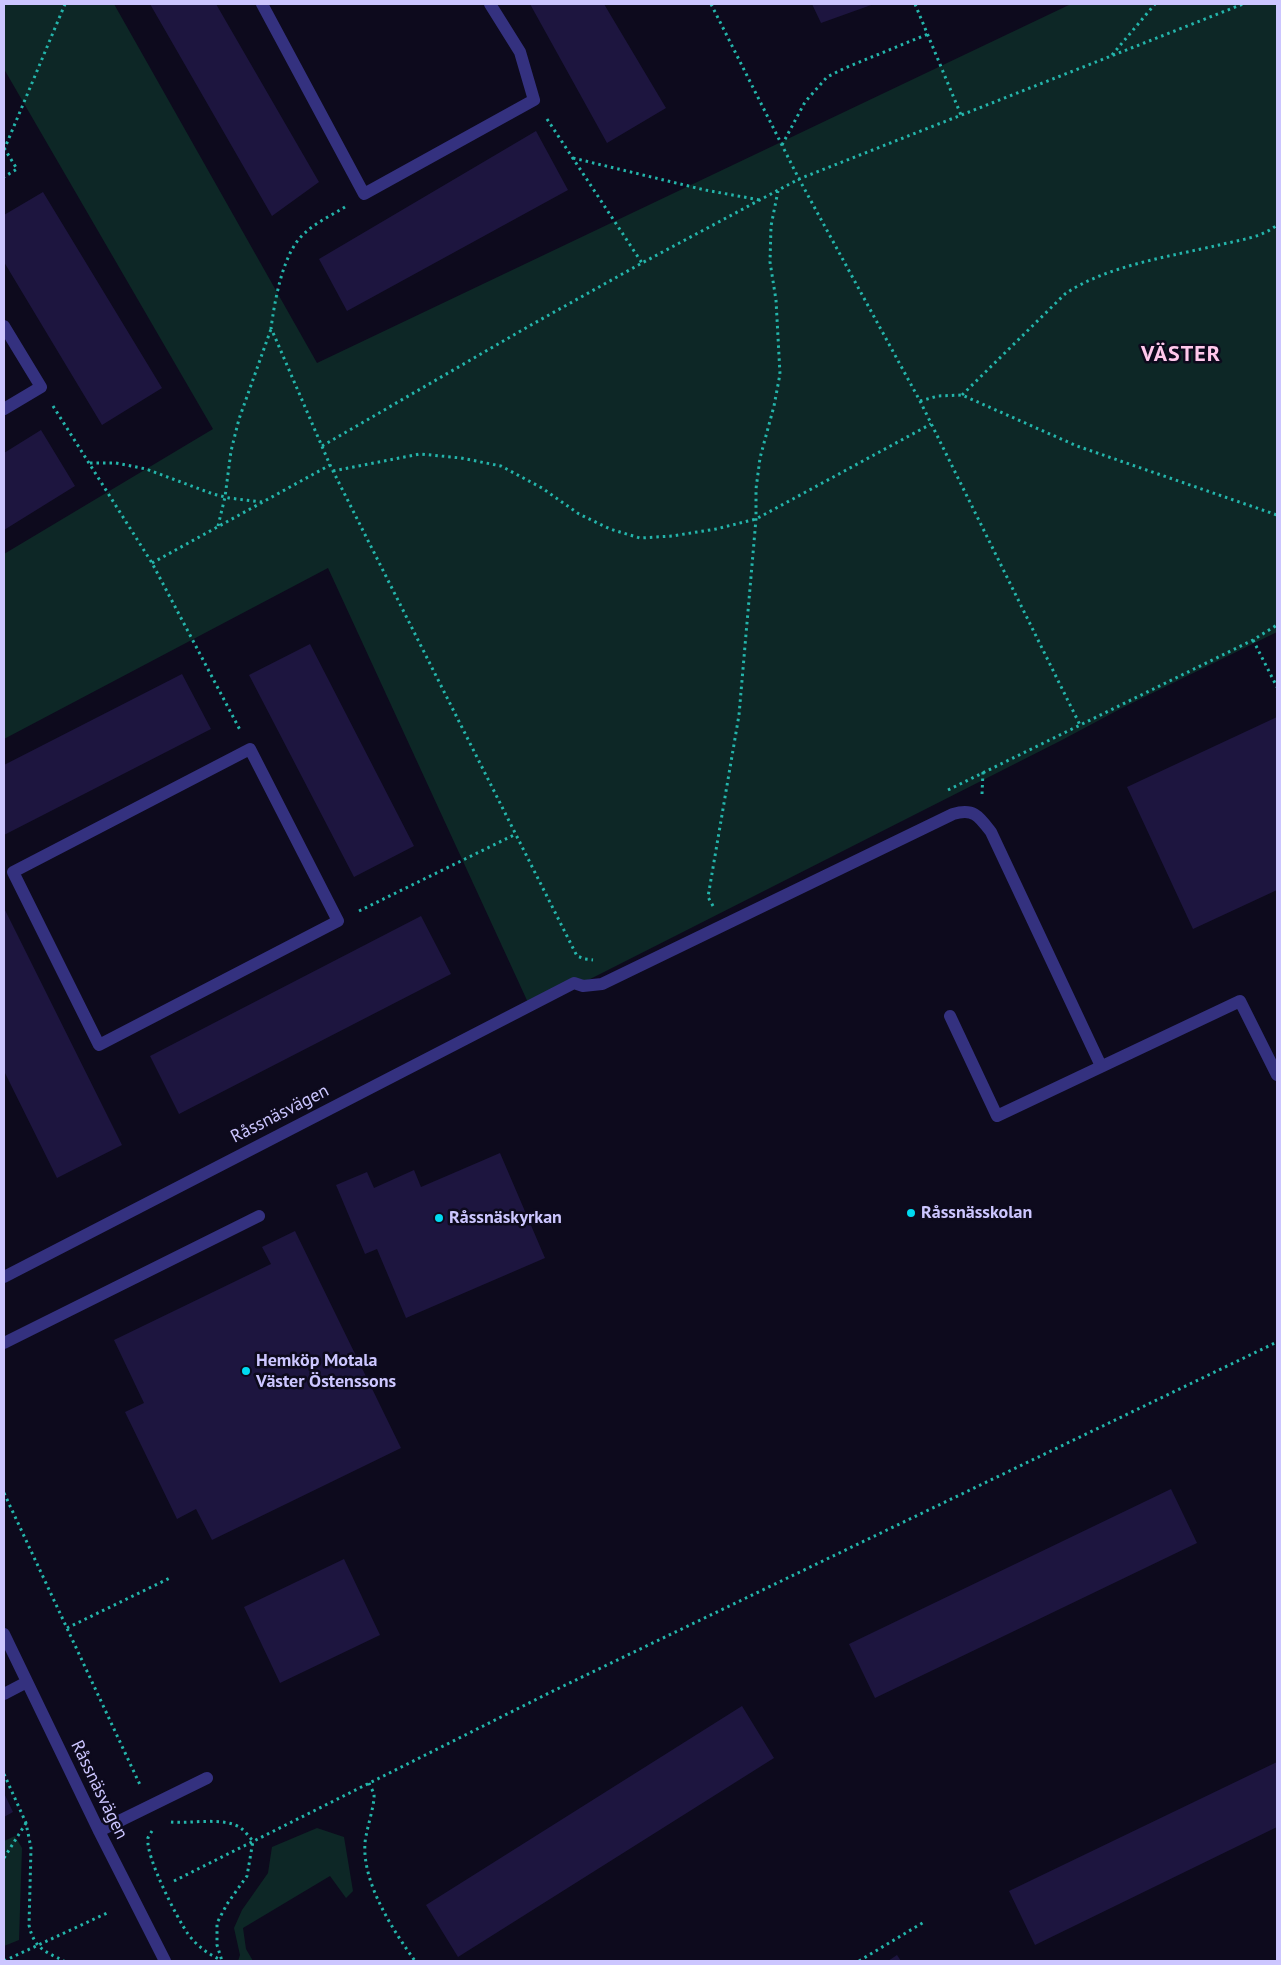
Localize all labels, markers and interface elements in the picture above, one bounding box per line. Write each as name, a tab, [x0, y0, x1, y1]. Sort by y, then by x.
district label: VÄSTER	[1140, 342, 1222, 368]
street label: Råssnäsvägen	[227, 1080, 333, 1148]
place label: Råssnässkolan	[921, 1202, 1032, 1224]
place label: Råssnäskyrkan	[449, 1207, 562, 1229]
marker: Råssnässkolan	[905, 1207, 917, 1219]
marker: Råssnäskyrkan	[433, 1212, 445, 1224]
place label: Hemköp Motala Väster Östenssons	[256, 1350, 396, 1392]
marker: Hemköp Motala Väster Östenssons	[240, 1365, 252, 1377]
street label: Råssnäsvägen	[66, 1737, 132, 1843]

